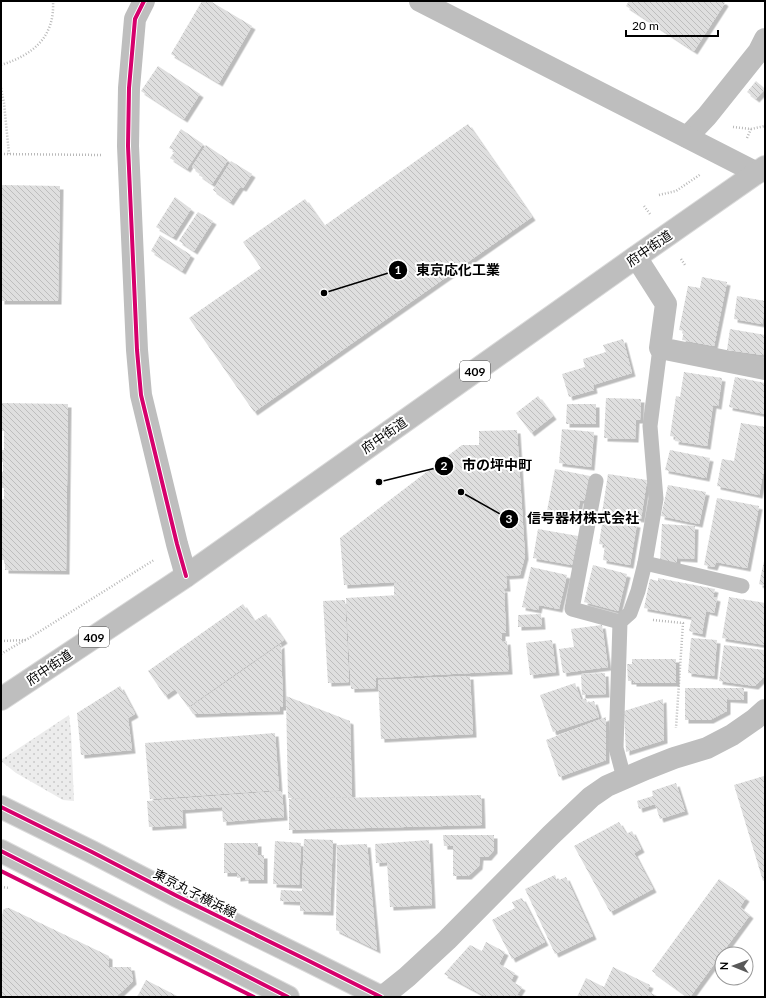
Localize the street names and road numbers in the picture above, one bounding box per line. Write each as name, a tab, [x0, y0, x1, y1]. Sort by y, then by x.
street label: 府中街道	[623, 227, 675, 269]
road number: 409	[460, 361, 490, 381]
street label: 府中街道	[358, 414, 410, 456]
road number: 409	[79, 627, 109, 647]
street label: 府中街道	[23, 646, 75, 688]
street label: 東京丸子横浜線	[151, 865, 239, 921]

